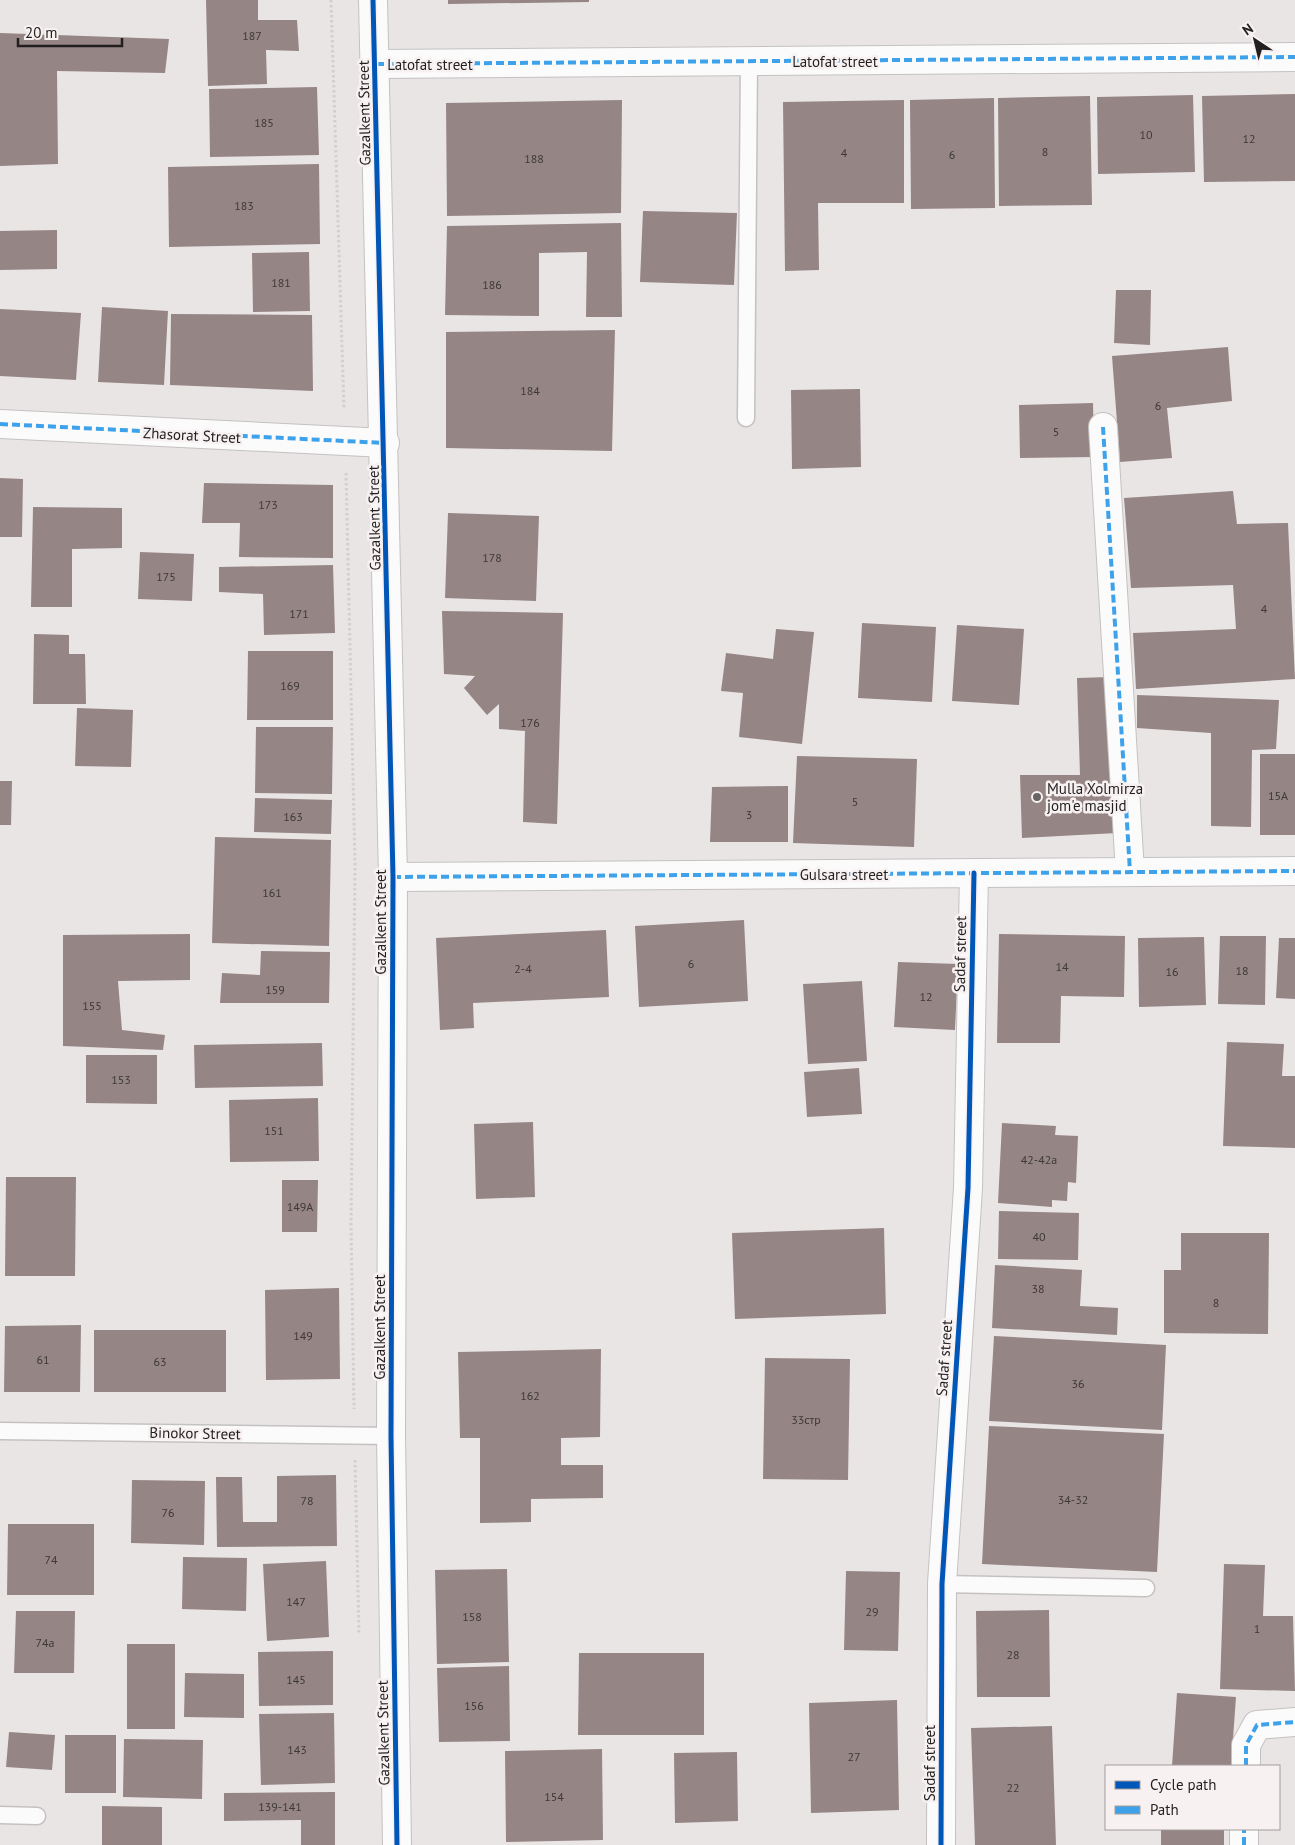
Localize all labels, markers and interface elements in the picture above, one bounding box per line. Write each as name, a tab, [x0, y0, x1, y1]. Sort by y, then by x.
scale bar	[18, 15, 121, 47]
north arrow	[1230, 15, 1280, 65]
text: N	[1239, 19, 1256, 39]
text: 20 m	[25, 23, 58, 42]
house number: 187	[242, 28, 262, 43]
street label: Latofat street	[792, 52, 878, 71]
street label: Latofat street	[387, 55, 473, 74]
street label: Gazalkent Street	[354, 60, 374, 166]
house number: 185	[254, 115, 274, 130]
house number: 10	[1139, 127, 1153, 142]
house number: 12	[1242, 131, 1256, 146]
house number: 8	[1042, 144, 1048, 159]
house number: 4	[841, 145, 848, 160]
house number: 6	[949, 147, 955, 162]
house number: 188	[524, 151, 544, 166]
house number: 183	[234, 198, 254, 213]
house number: 181	[271, 275, 291, 290]
house number: 186	[482, 277, 502, 292]
house number: 184	[520, 383, 540, 398]
house number: 6	[1155, 398, 1161, 413]
street label: Zhasorat Street	[143, 423, 241, 447]
house number: 5	[1053, 424, 1059, 439]
street label: Gazalkent Street	[364, 465, 384, 571]
house number: 173	[258, 497, 278, 512]
house number: 178	[482, 550, 502, 565]
house number: 175	[156, 569, 176, 584]
house number: 4	[1261, 601, 1268, 616]
house number: 171	[289, 606, 309, 621]
house number: 169	[280, 678, 300, 693]
house number: 176	[520, 715, 540, 730]
place label: Mulla Xolmirza jom'e masjid	[1047, 779, 1143, 815]
house number: 15A	[1268, 788, 1288, 803]
marker: Mulla Xolmirza jom'e masjid	[1031, 791, 1043, 803]
house number: 5	[852, 794, 858, 809]
house number: 3	[746, 807, 752, 822]
house number: 163	[283, 809, 303, 824]
street label: Gulsara street	[800, 865, 888, 884]
street label: Gazalkent Street	[371, 869, 390, 975]
house number: 161	[262, 885, 282, 900]
street label: Sadaf street	[950, 916, 970, 992]
house number: 6	[688, 956, 694, 971]
house number: 14	[1055, 959, 1069, 974]
house number: 2-4	[514, 961, 532, 976]
house number: 18	[1235, 963, 1249, 978]
house number: 16	[1165, 964, 1179, 979]
house number: 159	[265, 982, 285, 997]
house number: 12	[919, 989, 933, 1004]
house number: 155	[82, 998, 102, 1013]
house number: 153	[111, 1072, 131, 1087]
house number: 151	[264, 1123, 284, 1138]
house number: 42-42a	[1021, 1152, 1057, 1167]
house number: 149A	[287, 1199, 313, 1214]
house number: 40	[1032, 1229, 1046, 1244]
street label: Gazalkent Street	[370, 1274, 389, 1380]
house number: 38	[1031, 1281, 1045, 1296]
house number: 8	[1213, 1295, 1219, 1310]
street label: Sadaf street	[932, 1319, 956, 1397]
house number: 149	[293, 1328, 313, 1343]
house number: 61	[36, 1352, 50, 1367]
house number: 63	[153, 1354, 167, 1369]
house number: 36	[1071, 1376, 1085, 1391]
house number: 162	[520, 1388, 540, 1403]
house number: 33стр	[791, 1412, 821, 1427]
street label: Binokor Street	[149, 1423, 241, 1443]
house number: 34-32	[1058, 1492, 1088, 1507]
house number: 78	[300, 1493, 314, 1508]
house number: 76	[161, 1505, 175, 1520]
house number: 74	[44, 1552, 58, 1567]
house number: 147	[286, 1594, 306, 1609]
house number: 29	[865, 1604, 879, 1619]
house number: 158	[462, 1609, 482, 1624]
house number: 1	[1254, 1621, 1260, 1636]
house number: 74а	[35, 1635, 55, 1650]
house number: 28	[1006, 1647, 1020, 1662]
house number: 145	[286, 1672, 306, 1687]
street label: Gazalkent Street	[373, 1680, 393, 1786]
house number: 156	[464, 1698, 484, 1713]
street label: Sadaf street	[920, 1725, 939, 1801]
house number: 143	[287, 1742, 307, 1757]
house number: 27	[847, 1749, 861, 1764]
legend	[1105, 1765, 1280, 1830]
text: Cycle path	[1150, 1775, 1216, 1794]
house number: 22	[1006, 1780, 1020, 1795]
house number: 154	[544, 1789, 564, 1804]
house number: 139-141	[258, 1799, 302, 1814]
text: Path	[1150, 1800, 1179, 1819]

